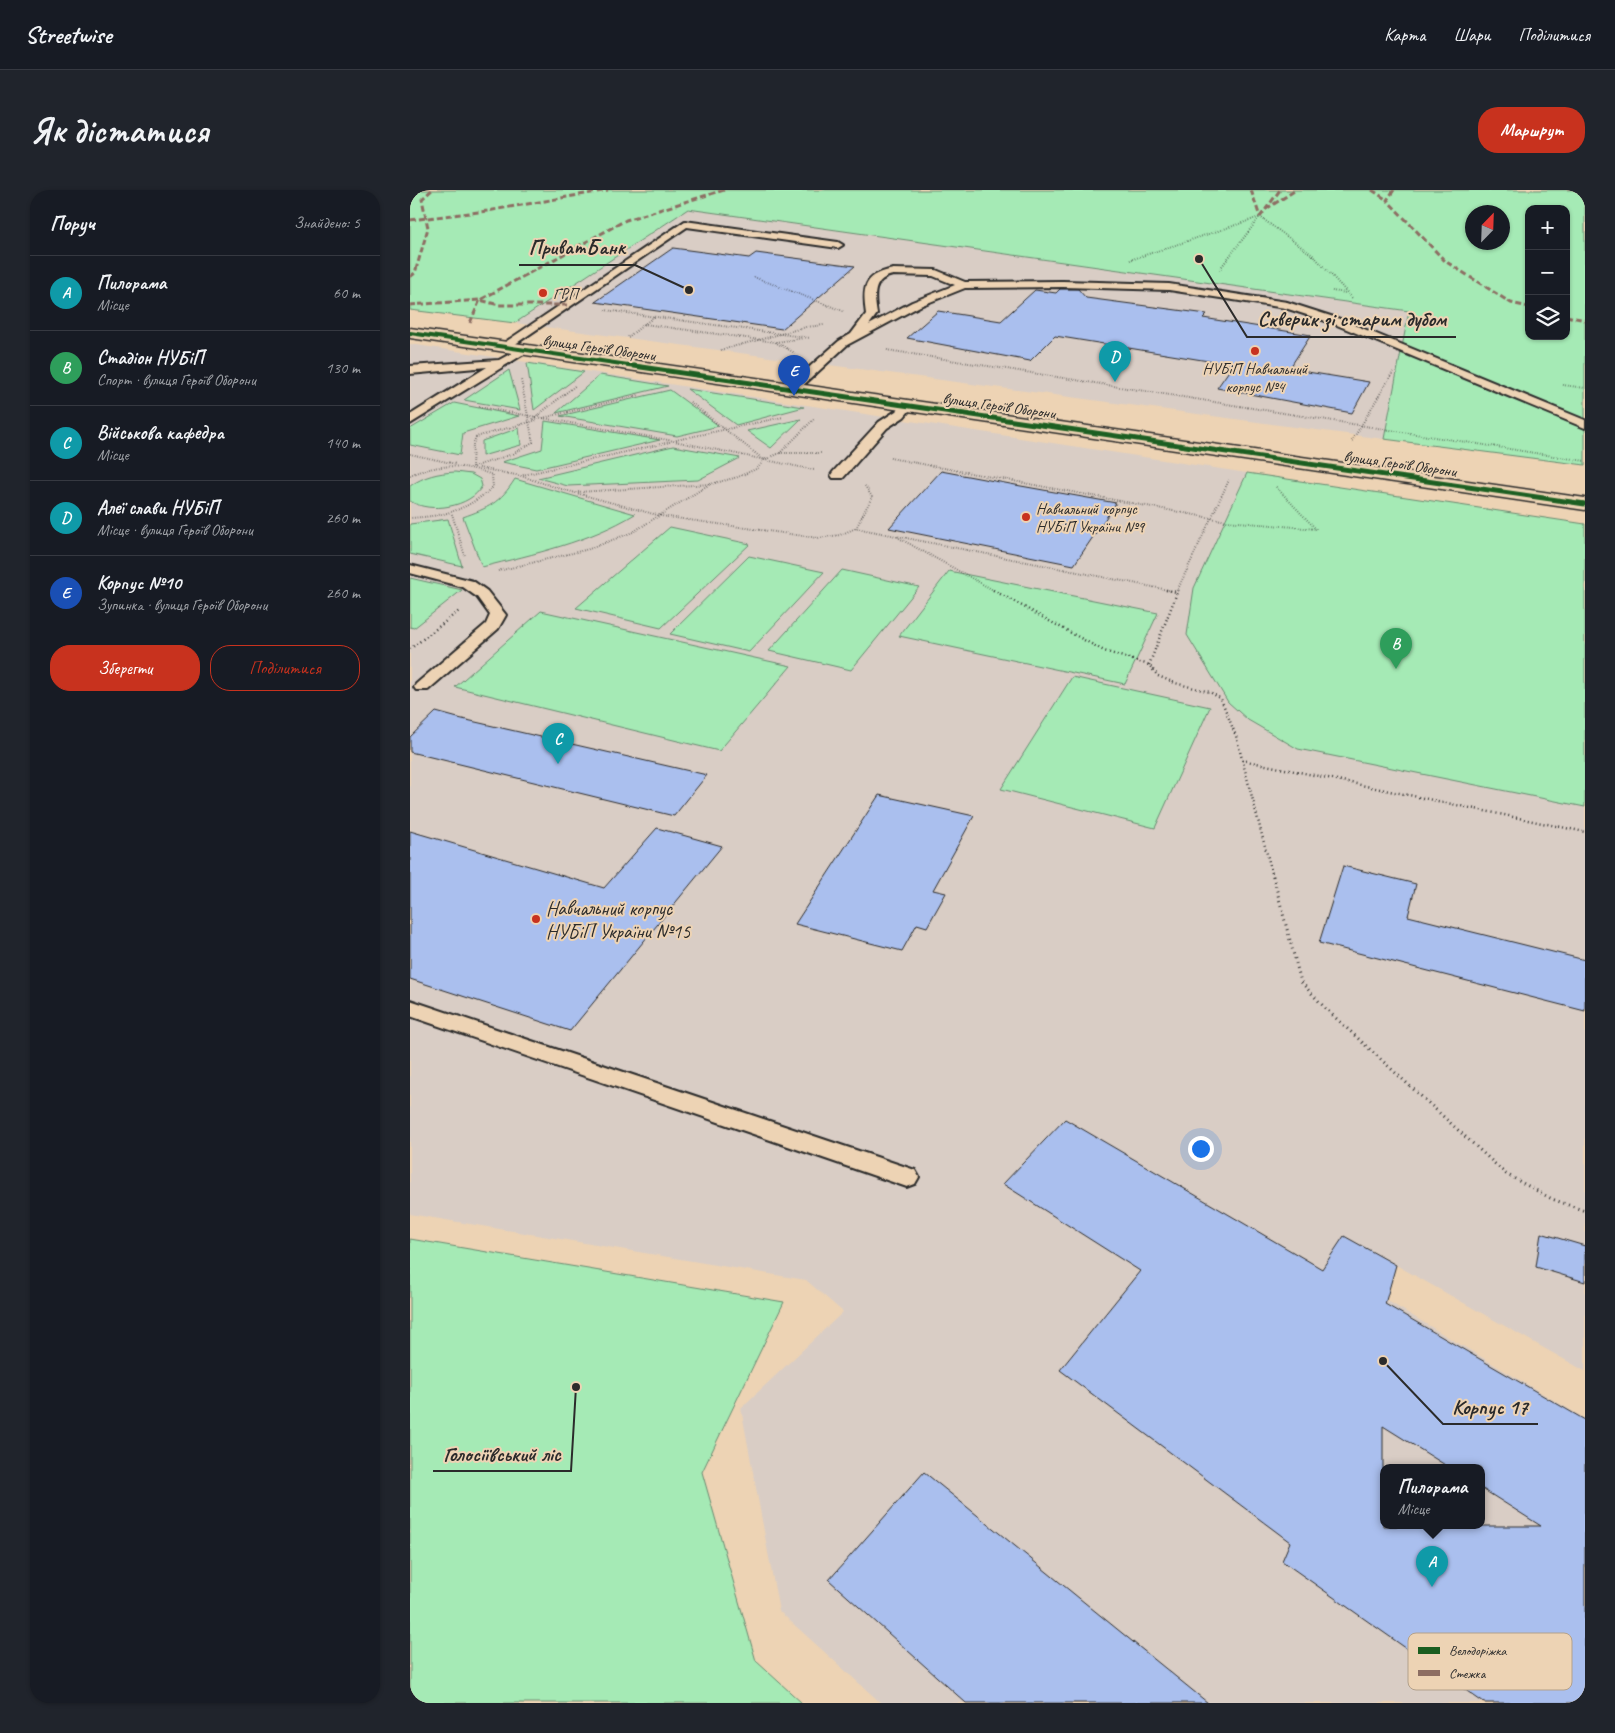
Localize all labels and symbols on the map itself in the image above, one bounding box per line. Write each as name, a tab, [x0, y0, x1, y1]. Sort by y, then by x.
north arrow	[1465, 205, 1510, 250]
callout: ПриватБанк	[519, 229, 635, 265]
text: ПриватБанк	[529, 234, 627, 260]
place label: ГРП	[553, 284, 581, 304]
marker: ГРП	[537, 287, 549, 299]
callout: Скверик зі старим дубом	[1247, 301, 1456, 337]
text: Скверик зі старим дубом	[1258, 306, 1448, 333]
street label: вулиця Героїв Оборони	[541, 330, 658, 366]
pin: D	[1099, 341, 1131, 382]
marker: НУБіП Навчальний корпус №4	[1249, 345, 1261, 357]
pin: E	[778, 355, 810, 396]
place label: НУБіП Навчальний корпус №4	[1203, 359, 1309, 397]
street label: вулиця Героїв Оборони	[941, 388, 1058, 424]
street label: вулиця Героїв Оборони	[1342, 446, 1459, 482]
place label: Навчальний корпус НУБіП України №9	[1036, 499, 1146, 537]
marker: Навчальний корпус НУБіП України №9	[1020, 511, 1032, 523]
pin: B	[1380, 628, 1412, 669]
pin: C	[542, 723, 574, 764]
place label: Навчальний корпус НУБіП України №15	[546, 896, 691, 944]
marker: Навчальний корпус НУБіП України №15	[530, 913, 542, 925]
your location	[1188, 1136, 1214, 1162]
callout: Корпус 17	[1443, 1388, 1538, 1424]
text: Корпус 17	[1452, 1394, 1530, 1421]
callout: Голосіївський ліс	[433, 1435, 571, 1471]
text: Голосіївський ліс	[443, 1441, 562, 1467]
pin: A	[1416, 1546, 1448, 1587]
legend	[1408, 1633, 1572, 1690]
text: Велодоріжка	[1449, 1642, 1507, 1659]
text: Стежка	[1449, 1665, 1487, 1682]

